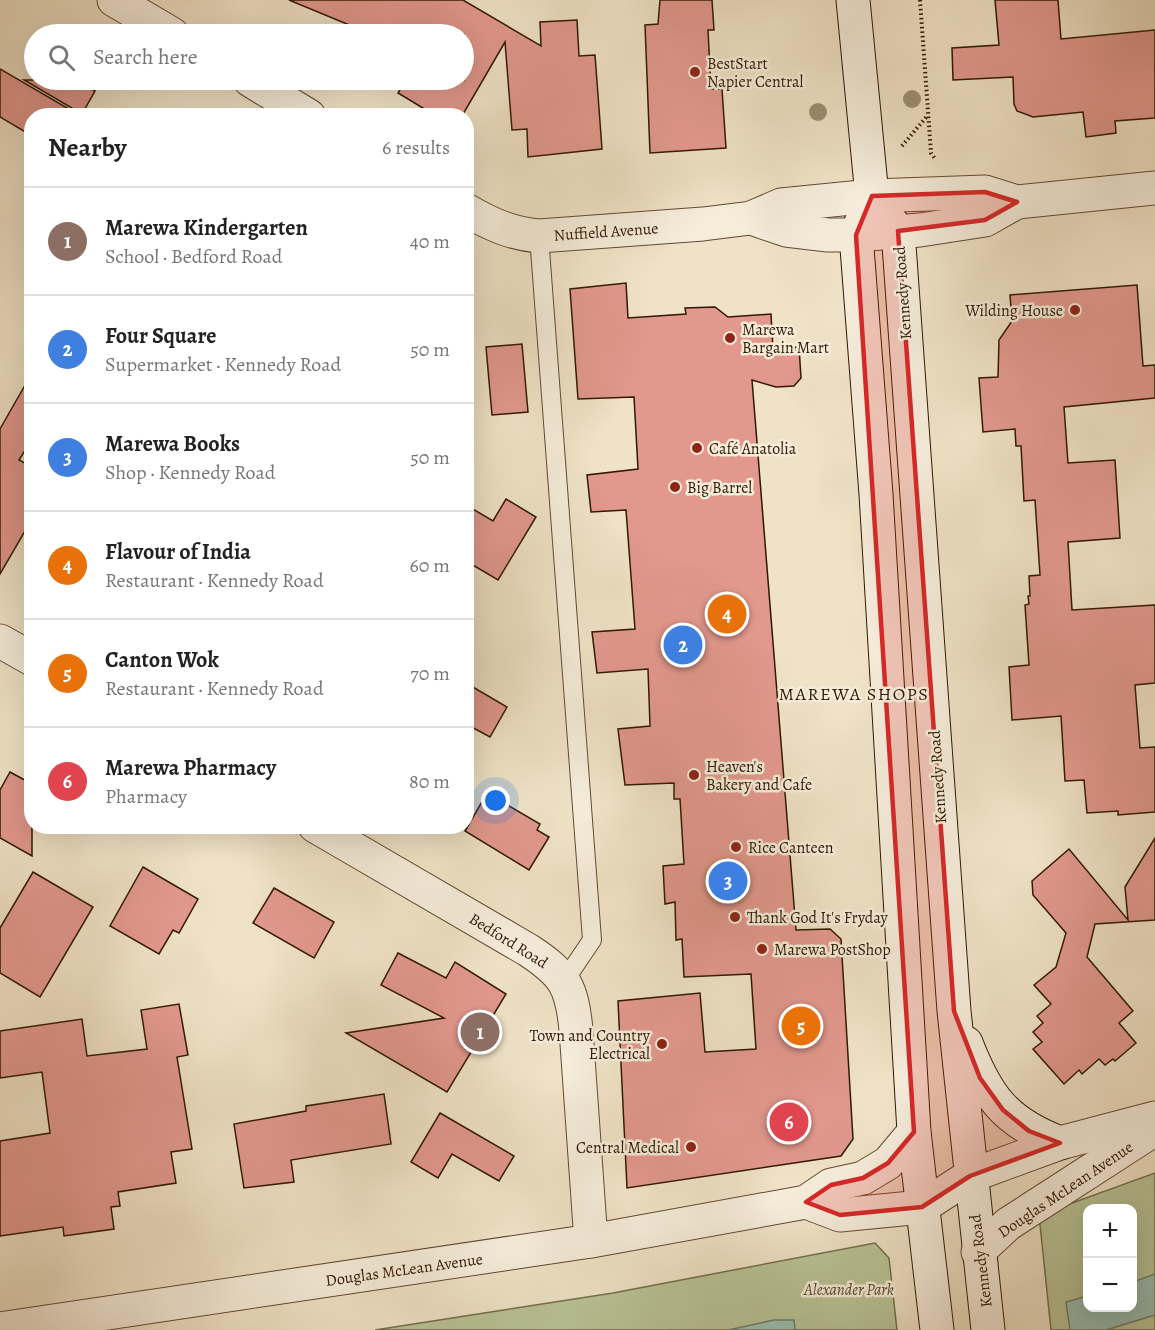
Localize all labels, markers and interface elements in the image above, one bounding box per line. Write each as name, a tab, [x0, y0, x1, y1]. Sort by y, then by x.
search box	[24, 24, 474, 90]
icon: search	[45, 41, 78, 74]
text: Search here	[93, 42, 198, 72]
place label: BestStart Napier Central	[707, 53, 803, 93]
marker: BestStart Napier Central	[688, 65, 702, 79]
text: Nearby	[48, 130, 127, 165]
text: 6 results	[382, 134, 450, 161]
text: Marewa Kindergarten	[105, 213, 308, 243]
street label: Nuffield Avenue	[553, 217, 659, 247]
text: 1	[64, 228, 71, 255]
text: 40 m	[410, 228, 450, 255]
text: School · Bedford Road	[105, 243, 282, 270]
street label: Kennedy Road	[889, 245, 917, 340]
place label: Wilding House	[964, 300, 1063, 322]
marker: Wilding House	[1068, 303, 1082, 317]
place label: Marewa Bargain Mart	[742, 319, 829, 359]
text: Four Square	[105, 321, 216, 351]
marker: Marewa Bargain Mart	[723, 331, 737, 345]
text: 2	[63, 336, 72, 363]
text: 50 m	[410, 336, 450, 363]
text: Supermarket · Kennedy Road	[105, 351, 341, 378]
text: Marewa Books	[105, 429, 240, 459]
place label: Café Anatolia	[709, 438, 797, 460]
marker: Café Anatolia	[690, 441, 704, 455]
text: 3	[63, 444, 72, 471]
text: 50 m	[410, 444, 450, 471]
text: Shop · Kennedy Road	[105, 459, 276, 486]
place label: Big Barrel	[687, 477, 752, 499]
marker: Big Barrel	[668, 480, 682, 494]
text: Flavour of India	[105, 537, 251, 567]
text: 4	[63, 552, 72, 579]
text: 60 m	[410, 552, 450, 579]
text: Restaurant · Kennedy Road	[105, 567, 324, 594]
pin: 4	[708, 592, 746, 636]
pin: 2	[664, 622, 702, 668]
text: Canton Wok	[105, 645, 219, 675]
text: 5	[63, 660, 72, 687]
text: 70 m	[410, 660, 450, 687]
text: Restaurant · Kennedy Road	[105, 675, 324, 702]
district label: MAREWA SHOPS	[779, 682, 929, 706]
street label: Kennedy Road	[924, 729, 952, 824]
text: Marewa Pharmacy	[105, 753, 276, 783]
place label: Heaven's Bakery and Cafe	[706, 756, 812, 796]
text: 6	[63, 768, 72, 795]
text: 80 m	[409, 768, 450, 795]
marker: Heaven's Bakery and Cafe	[687, 768, 701, 782]
text: Pharmacy	[105, 783, 187, 810]
your location	[481, 786, 510, 815]
place label: Rice Canteen	[748, 837, 834, 859]
marker: Rice Canteen	[729, 840, 743, 854]
pin: 3	[708, 858, 748, 904]
place label: Thank God It's Fryday	[747, 907, 889, 929]
street label: Bedford Road	[465, 908, 552, 974]
marker: Thank God It's Fryday	[728, 910, 742, 924]
place label: Marewa PostShop	[774, 939, 891, 961]
marker: Marewa PostShop	[755, 942, 769, 956]
pin: 5	[782, 1004, 820, 1048]
pin: 1	[460, 1010, 500, 1054]
place label: Town and Country Electrical	[529, 1025, 651, 1065]
marker: Town and Country Electrical	[655, 1037, 669, 1051]
pin: 6	[770, 1100, 808, 1144]
street label: Douglas McLean Avenue	[994, 1136, 1138, 1243]
place label: Central Medical	[576, 1137, 679, 1159]
marker: Central Medical	[684, 1140, 698, 1154]
map controls	[1083, 1204, 1137, 1312]
button: +	[1083, 1204, 1137, 1258]
street label: Kennedy Road	[964, 1213, 998, 1309]
street label: Douglas McLean Avenue	[324, 1248, 484, 1292]
button: −	[1083, 1258, 1137, 1312]
park label: Alexander Park	[803, 1279, 894, 1301]

